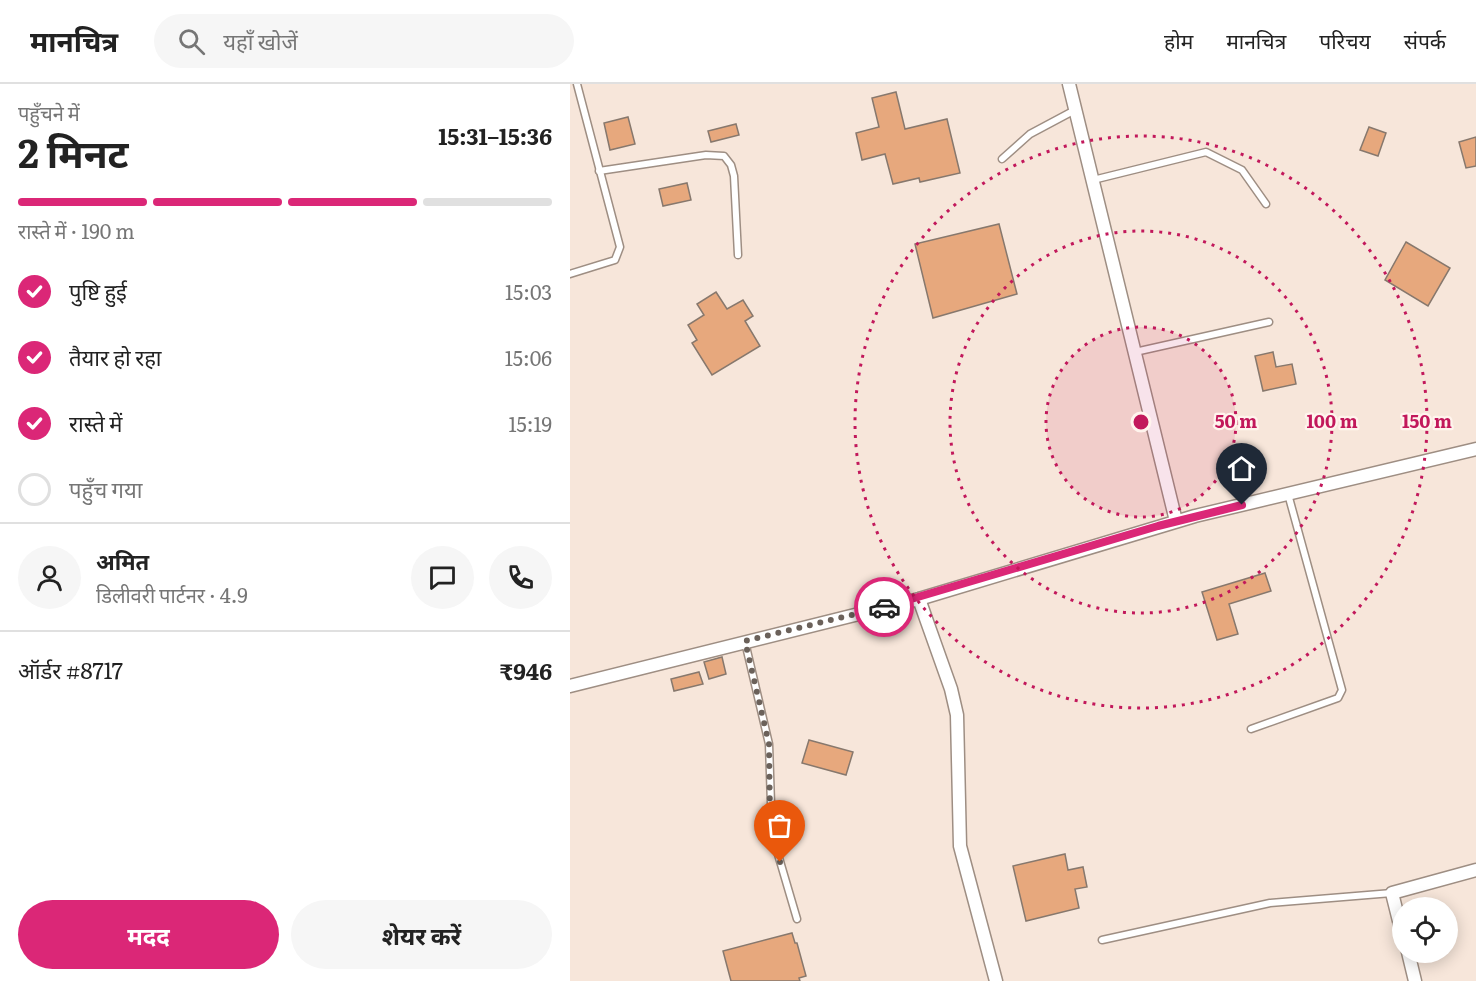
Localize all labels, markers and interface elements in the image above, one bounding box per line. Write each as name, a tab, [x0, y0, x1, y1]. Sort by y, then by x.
search box	[154, 14, 574, 68]
text: मानचित्र	[30, 19, 118, 61]
text: यहाँ खोजें	[223, 24, 298, 57]
text: होम	[1164, 24, 1193, 55]
text: मानचित्र	[1226, 24, 1286, 55]
text: परिचय	[1319, 24, 1371, 55]
text: संपर्क	[1404, 24, 1446, 55]
icon: search	[175, 25, 208, 58]
text: पहुँचने में	[18, 97, 80, 127]
text: 15:31–15:36	[438, 119, 552, 152]
text: 2 मिनट	[18, 122, 129, 180]
text: रास्ते में · 190 m	[18, 215, 135, 245]
text: पुष्टि हुई	[69, 274, 127, 307]
icon: check	[18, 275, 51, 308]
text: 15:03	[505, 276, 552, 306]
text: तैयार हो रहा	[69, 340, 162, 373]
icon: check	[18, 341, 51, 374]
text: 15:06	[505, 342, 552, 372]
text: रास्ते में	[69, 406, 122, 439]
icon: check	[18, 407, 51, 440]
text: 50 m	[1215, 407, 1257, 434]
text: 100 m	[1306, 407, 1358, 434]
text: 150 m	[1402, 407, 1452, 434]
text: 15:19	[508, 408, 552, 438]
centre of rings	[1131, 412, 1151, 432]
pin	[1216, 443, 1267, 505]
icon: home	[1225, 452, 1258, 485]
text: पहुँच गया	[69, 472, 142, 505]
text: अमित	[96, 544, 149, 577]
button: person	[18, 546, 81, 609]
button: chat	[411, 546, 474, 609]
button: phone	[489, 546, 552, 609]
courier	[854, 577, 914, 637]
text: डिलीवरी पार्टनर · 4.9	[96, 579, 248, 609]
icon: car	[868, 591, 901, 624]
text: ऑर्डर #8717	[18, 653, 123, 686]
text: ₹946	[500, 654, 552, 687]
pin	[754, 800, 805, 862]
icon: bag	[763, 809, 796, 842]
map controls	[1392, 897, 1458, 963]
button: locate	[1392, 897, 1458, 963]
button: मदद	[18, 900, 279, 969]
button: शेयर करें	[291, 900, 552, 969]

